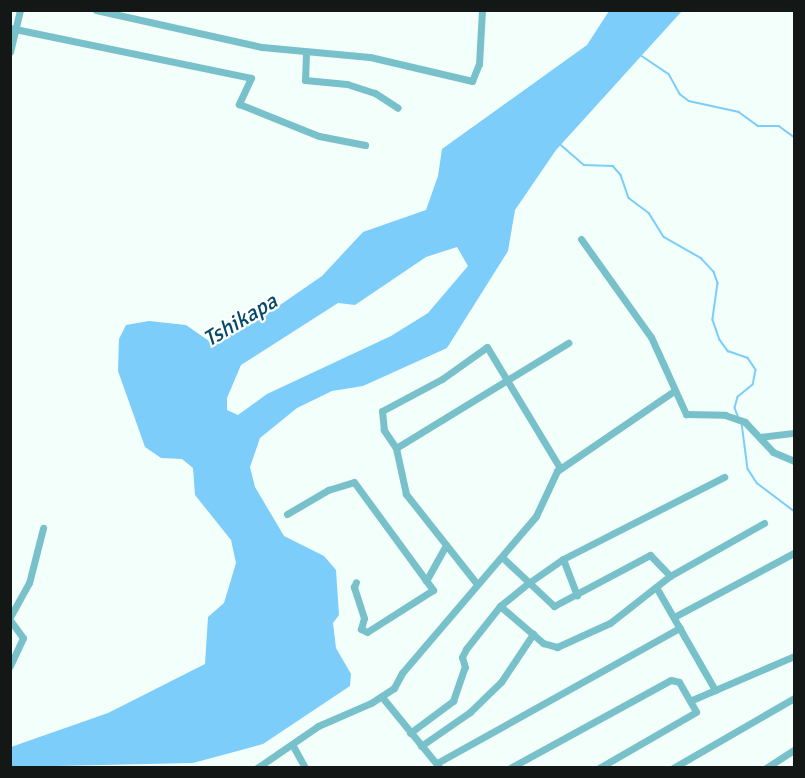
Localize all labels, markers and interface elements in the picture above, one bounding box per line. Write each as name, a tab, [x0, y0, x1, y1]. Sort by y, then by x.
water label: Tshikapa	[198, 288, 282, 352]

